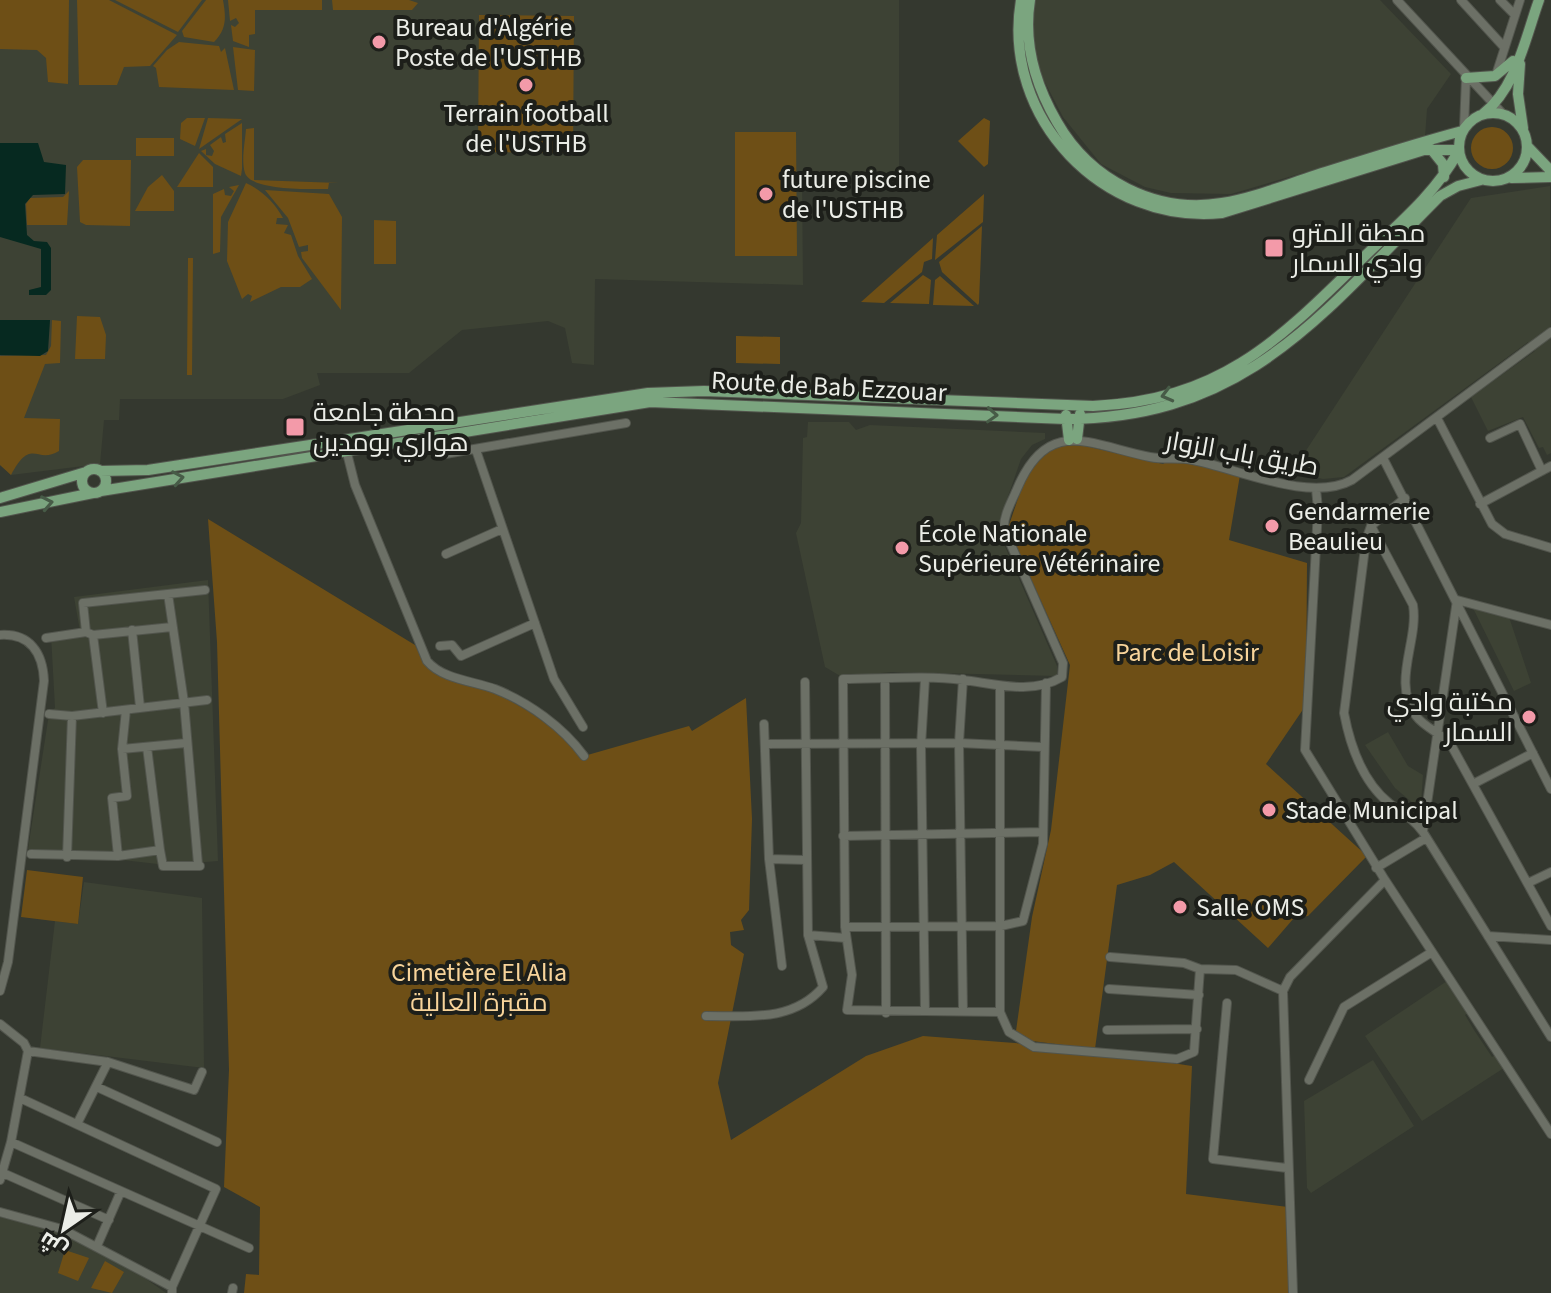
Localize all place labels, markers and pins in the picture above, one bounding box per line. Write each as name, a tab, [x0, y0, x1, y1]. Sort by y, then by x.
place label: Bureau d'Algérie Poste de l'USTHB	[395, 9, 582, 76]
marker: Bureau d'Algérie Poste de l'USTHB	[370, 33, 388, 51]
marker: Terrain football de l'USTHB	[517, 76, 535, 94]
place label: Terrain football de l'USTHB	[443, 95, 609, 162]
place label: future piscine de l'USTHB	[782, 161, 931, 228]
marker: future piscine de l'USTHB	[757, 185, 775, 203]
place label: محطة المترو وادي السمار	[1290, 215, 1425, 283]
marker: محطة المترو وادي السمار	[1263, 237, 1285, 259]
place label: محطة جامعة هواري بومدين	[313, 394, 469, 462]
marker: محطة جامعة هواري بومدين	[284, 416, 306, 438]
place label: Gendarmerie Beaulieu	[1288, 493, 1430, 560]
place label: École Nationale Supérieure Vétérinaire	[918, 515, 1160, 582]
marker: Gendarmerie Beaulieu	[1263, 517, 1281, 535]
marker: École Nationale Supérieure Vétérinaire	[893, 539, 911, 557]
place label: مكتبة وادي السمار	[1387, 684, 1513, 751]
marker: مكتبة وادي السمار	[1520, 708, 1538, 726]
place label: Stade Municipal	[1285, 792, 1458, 829]
marker: Stade Municipal	[1260, 801, 1278, 819]
place label: Salle OMS	[1196, 889, 1304, 926]
marker: Salle OMS	[1171, 898, 1189, 916]

